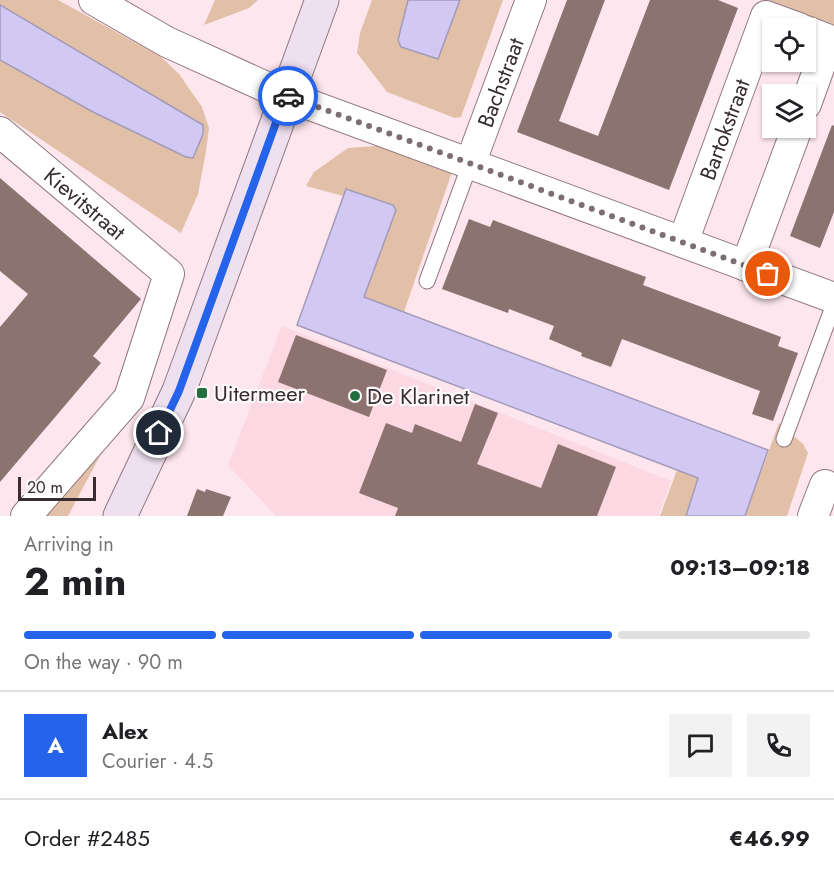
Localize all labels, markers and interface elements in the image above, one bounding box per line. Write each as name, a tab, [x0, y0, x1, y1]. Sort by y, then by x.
map controls	[762, 18, 816, 138]
button: locate	[762, 18, 816, 72]
street label: Bachstraat	[469, 33, 532, 132]
courier	[258, 66, 318, 126]
street label: Bartokstraat	[691, 74, 758, 184]
icon: car	[272, 80, 305, 113]
button: layers	[762, 84, 816, 138]
street label: Kievitstraat	[37, 160, 133, 248]
pin	[742, 248, 793, 299]
icon: bag	[751, 257, 784, 290]
place label: Uitermeer	[214, 377, 305, 409]
place label: De Klarinet	[367, 380, 470, 412]
marker: Uitermeer	[195, 386, 209, 400]
marker: De Klarinet	[348, 389, 362, 403]
pin	[133, 407, 184, 458]
icon: home	[142, 416, 175, 449]
scale bar	[18, 474, 96, 502]
text: 20 m	[27, 476, 63, 499]
text: Arriving in	[24, 530, 114, 559]
text: 09:13–09:18	[670, 551, 810, 583]
text: 2 min	[24, 553, 126, 610]
text: On the way · 90 m	[24, 648, 183, 677]
button: chat	[669, 714, 732, 777]
button: phone	[747, 714, 810, 777]
text: Alex	[102, 715, 148, 747]
text: A	[47, 729, 64, 761]
text: Courier · 4.5	[102, 747, 213, 776]
text: Order #2485	[24, 822, 150, 854]
text: €46.99	[729, 822, 810, 854]

